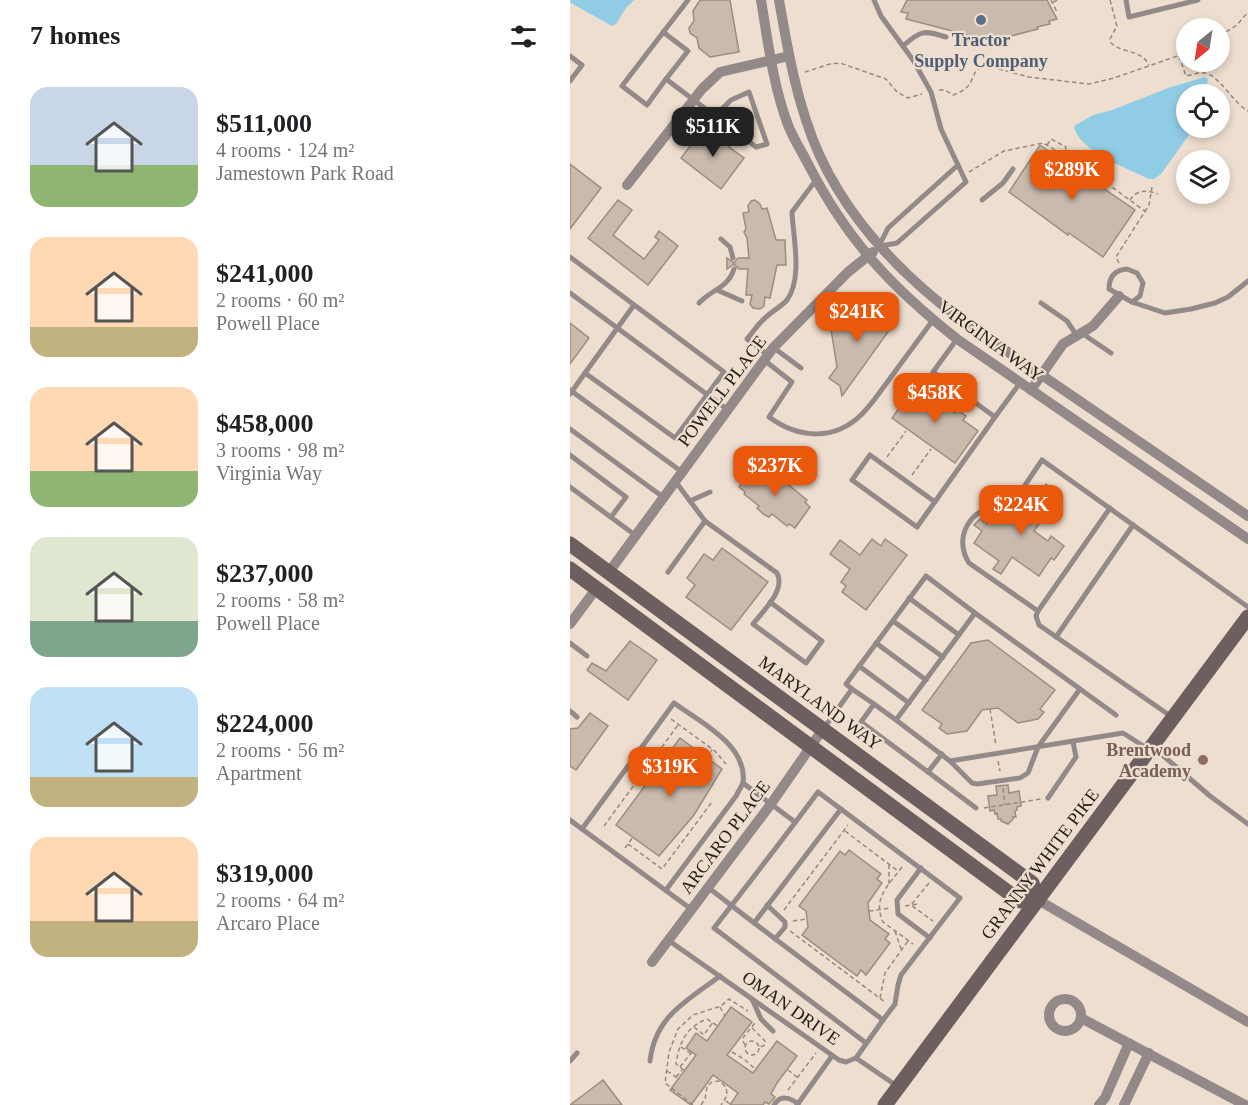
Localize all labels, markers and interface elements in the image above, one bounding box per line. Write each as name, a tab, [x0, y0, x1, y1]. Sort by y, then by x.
marker: Tractor Supply Company	[974, 13, 988, 27]
north arrow	[1176, 18, 1230, 72]
map controls	[1176, 18, 1230, 204]
icon: filters	[507, 20, 540, 53]
text: 7 homes	[30, 21, 120, 50]
place label: Tractor Supply Company	[914, 30, 1048, 71]
button: locate	[1176, 84, 1230, 138]
pin: $511K	[671, 107, 755, 158]
text: $511,000	[216, 109, 312, 138]
icon: home	[78, 111, 150, 183]
text: $511K	[686, 115, 740, 137]
text: 4 rooms · 124 m²	[216, 139, 354, 161]
pin: $289K	[1030, 150, 1114, 201]
button: layers	[1176, 150, 1230, 204]
text: $289K	[1044, 158, 1100, 180]
text: Jamestown Park Road	[216, 162, 394, 184]
text: $241,000	[216, 259, 314, 288]
icon: home	[78, 261, 150, 333]
text: 2 rooms · 60 m²	[216, 289, 344, 311]
pin: $241K	[815, 292, 899, 343]
street label: VIRGINIA WAY	[935, 296, 1047, 386]
text: $241K	[829, 300, 885, 322]
text: Powell Place	[216, 312, 320, 334]
street label: POWELL PLACE	[674, 332, 770, 450]
pin: $458K	[893, 373, 977, 424]
text: $458K	[907, 381, 963, 403]
text: $458,000	[216, 409, 314, 438]
icon: home	[78, 411, 150, 483]
text: 3 rooms · 98 m²	[216, 439, 344, 461]
pin: $237K	[733, 446, 817, 497]
text: $237K	[747, 454, 803, 476]
text: Virginia Way	[216, 462, 322, 484]
pin: $224K	[979, 485, 1063, 536]
text: $224K	[993, 493, 1049, 515]
text: $237,000	[216, 559, 314, 588]
icon: home	[78, 561, 150, 633]
text: 2 rooms · 58 m²	[216, 589, 344, 611]
text: Powell Place	[216, 612, 320, 634]
street label: MARYLAND WAY	[755, 652, 885, 754]
text: $224,000	[216, 709, 314, 738]
icon: home	[78, 711, 150, 783]
text: 2 rooms · 56 m²	[216, 739, 344, 761]
place label: Brentwood Academy	[1106, 740, 1191, 781]
pin: $319K	[628, 747, 712, 798]
marker: Brentwood Academy	[1196, 753, 1210, 767]
text: $319K	[642, 755, 698, 777]
text: Apartment	[216, 762, 302, 784]
street label: ARCARO PLACE	[676, 776, 774, 898]
street label: GRANNY WHITE PIKE	[977, 785, 1103, 943]
text: $319,000	[216, 859, 314, 888]
icon: home	[78, 861, 150, 933]
text: 2 rooms · 64 m²	[216, 889, 344, 911]
text: Arcaro Place	[216, 912, 320, 934]
street label: OMAN DRIVE	[738, 967, 844, 1049]

